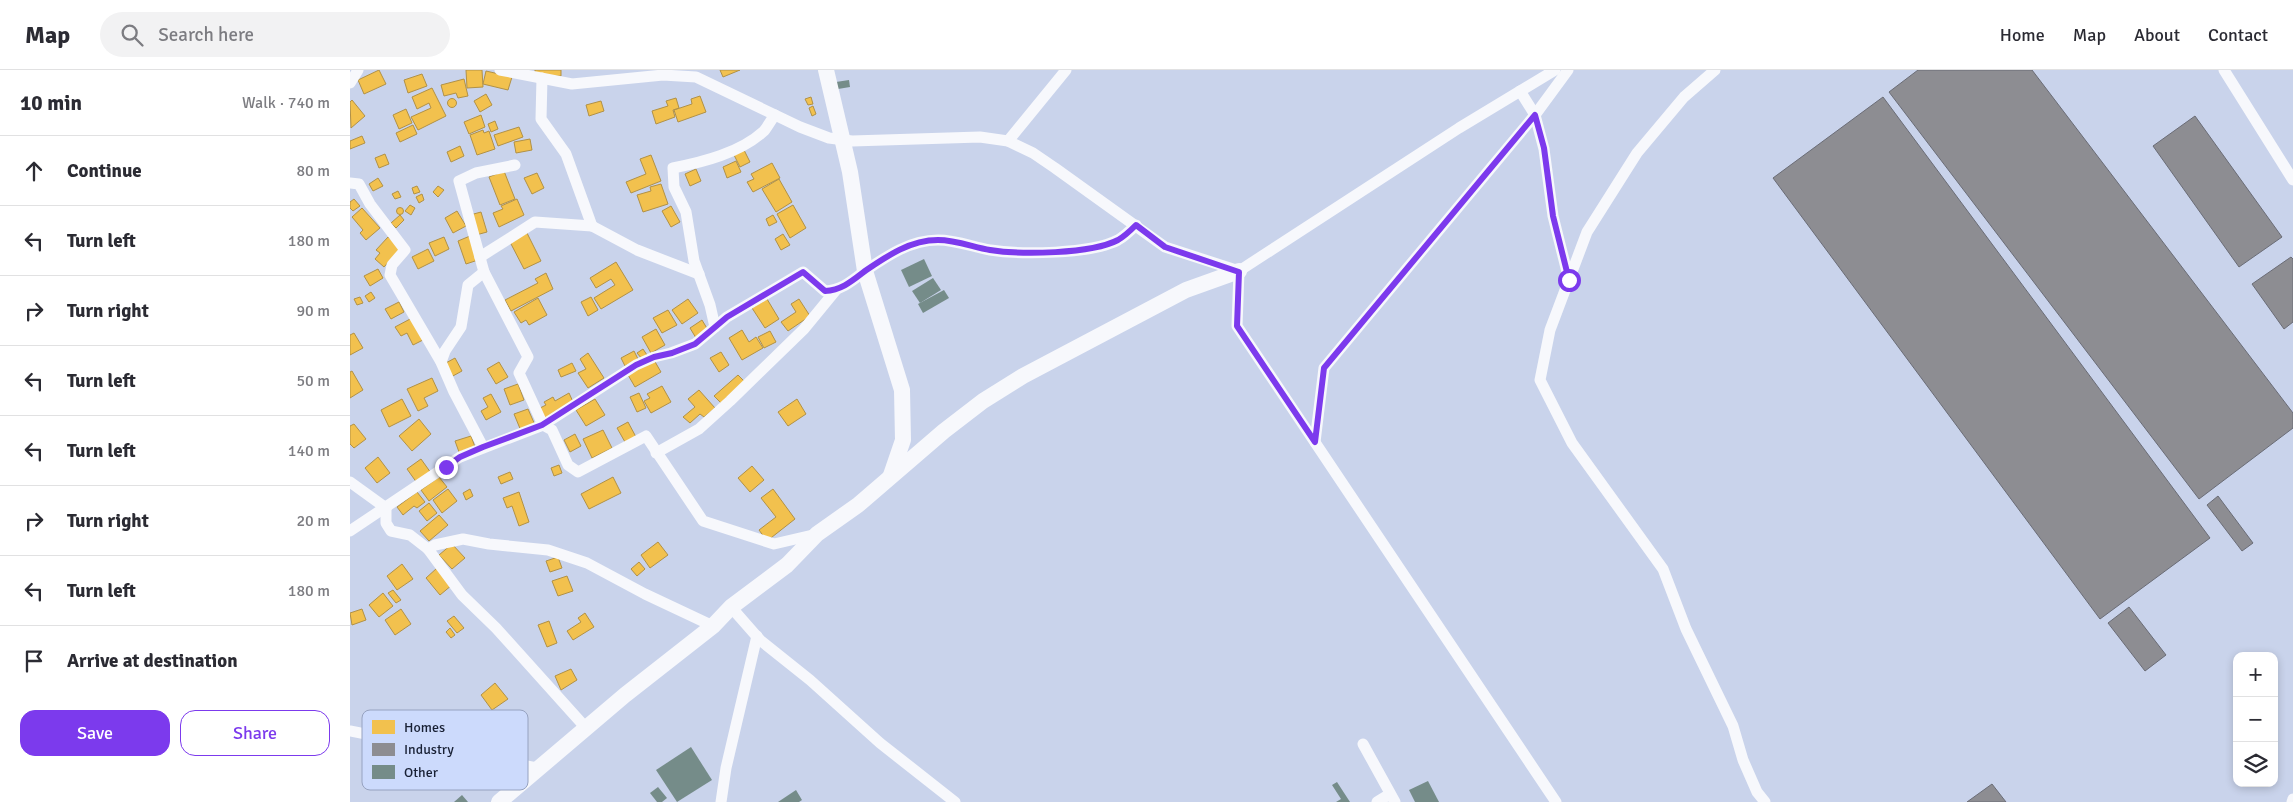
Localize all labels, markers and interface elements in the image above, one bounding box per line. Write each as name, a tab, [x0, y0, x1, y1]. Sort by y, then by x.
search box	[100, 12, 450, 57]
text: Map	[25, 20, 70, 50]
icon: search	[118, 21, 146, 49]
text: Search here	[158, 23, 254, 47]
text: Home	[2000, 24, 2045, 46]
text: Map	[2073, 24, 2106, 46]
text: About	[2134, 24, 2180, 46]
text: Contact	[2208, 24, 2268, 46]
text: 10 min	[20, 90, 82, 116]
text: Walk · 740 m	[242, 93, 330, 113]
icon: ahead	[20, 157, 48, 185]
text: Continue	[67, 159, 142, 183]
text: 80 m	[296, 161, 330, 181]
icon: left	[20, 227, 48, 255]
text: Turn left	[67, 229, 136, 253]
text: 180 m	[288, 231, 330, 251]
route start	[1558, 269, 1581, 292]
icon: right	[20, 297, 48, 325]
text: Turn right	[67, 299, 149, 323]
text: 90 m	[296, 301, 330, 321]
icon: left	[20, 367, 48, 395]
text: Turn left	[67, 369, 136, 393]
text: 50 m	[296, 371, 330, 391]
icon: left	[20, 437, 48, 465]
text: Turn left	[67, 439, 136, 463]
text: 140 m	[288, 441, 330, 461]
route end	[435, 456, 458, 479]
icon: right	[20, 507, 48, 535]
text: Turn right	[67, 509, 149, 533]
text: 20 m	[296, 511, 330, 531]
icon: left	[20, 577, 48, 605]
text: Turn left	[67, 579, 136, 603]
text: 180 m	[288, 581, 330, 601]
icon: arrive	[20, 647, 48, 675]
text: Arrive at destination	[67, 649, 238, 673]
map controls	[2233, 652, 2278, 787]
button: +	[2233, 652, 2278, 697]
button: −	[2233, 697, 2278, 742]
button: Save	[20, 710, 170, 756]
button: Share	[180, 710, 330, 756]
legend	[362, 710, 528, 790]
text: Homes	[404, 719, 445, 736]
text: Industry	[404, 741, 454, 758]
button: layers	[2233, 742, 2278, 787]
text: Other	[404, 764, 439, 781]

